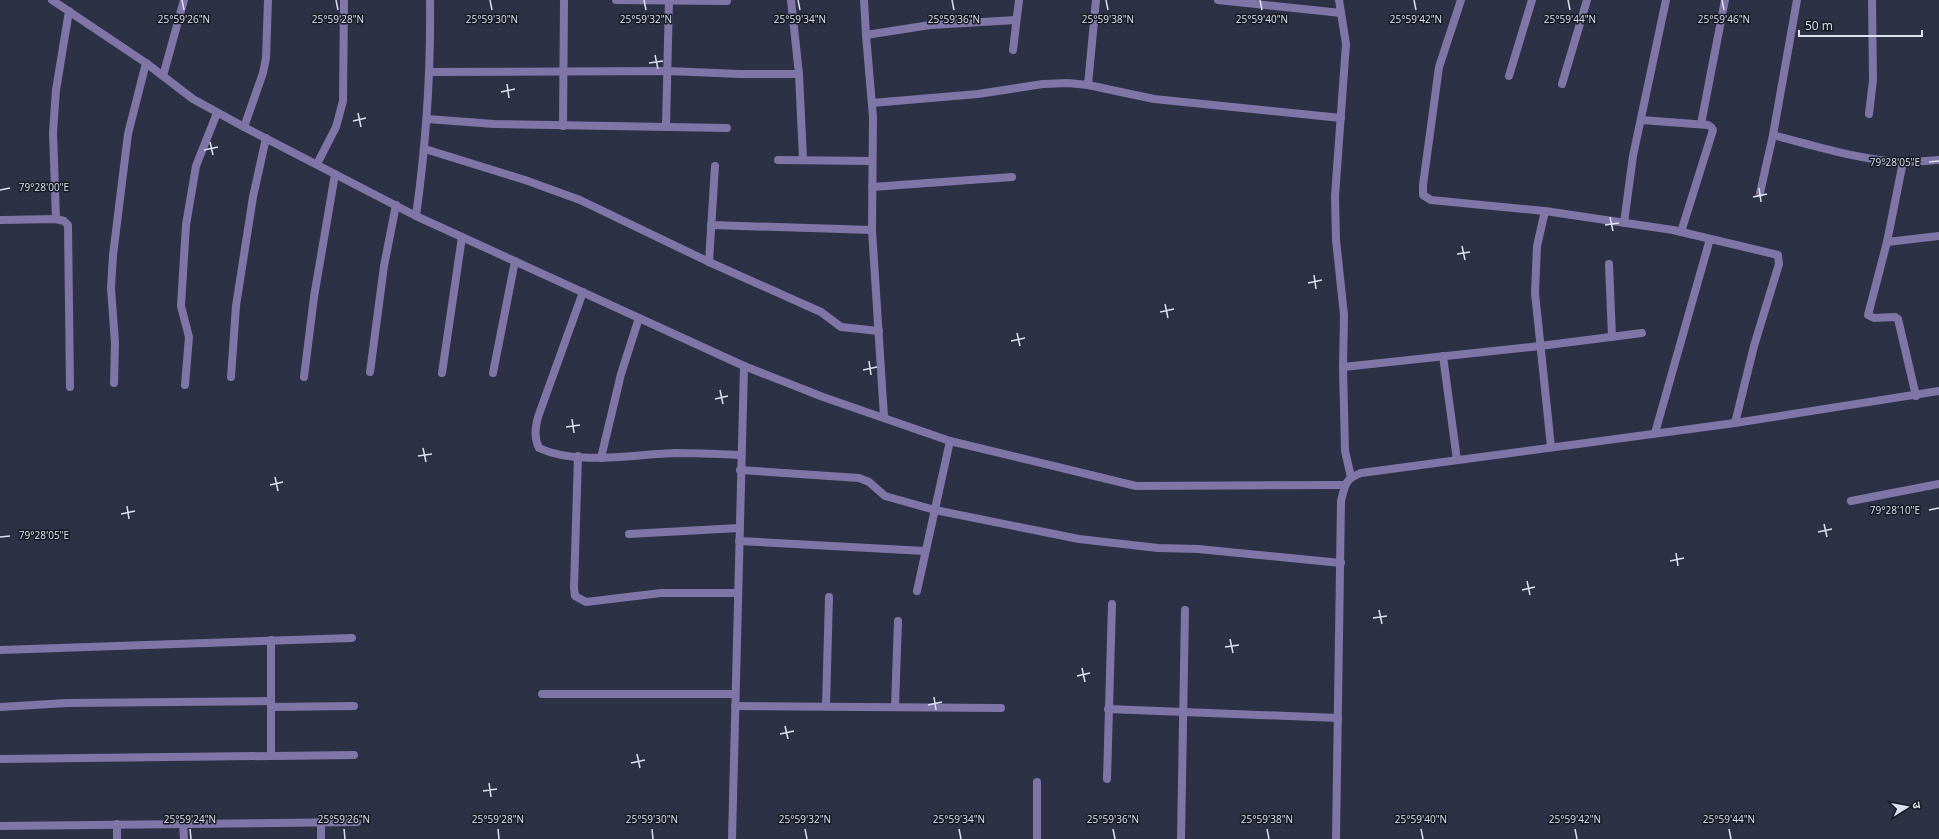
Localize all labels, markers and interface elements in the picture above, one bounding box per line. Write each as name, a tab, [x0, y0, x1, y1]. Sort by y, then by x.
text: 25°59'26"N	[158, 12, 210, 26]
text: 25°59'28"N	[312, 12, 364, 26]
text: 25°59'30"N	[466, 12, 518, 26]
text: 25°59'32"N	[620, 12, 672, 26]
text: 25°59'34"N	[774, 12, 826, 26]
text: 25°59'36"N	[928, 12, 980, 26]
text: 25°59'38"N	[1082, 12, 1134, 26]
text: 25°59'40"N	[1236, 12, 1288, 26]
text: 25°59'42"N	[1390, 12, 1442, 26]
text: 25°59'44"N	[1544, 12, 1596, 26]
text: 25°59'46"N	[1698, 12, 1750, 26]
scale bar	[1799, 12, 1922, 38]
text: 50 m	[1805, 17, 1833, 34]
text: 79°28'05"E	[1870, 155, 1920, 169]
text: 79°28'00"E	[19, 180, 69, 194]
text: 79°28'10"E	[1870, 503, 1920, 517]
text: 79°28'05"E	[19, 528, 69, 542]
north arrow	[1887, 787, 1927, 827]
text: उ	[1909, 800, 1925, 810]
text: 25°59'24"N	[164, 812, 216, 826]
text: 25°59'26"N	[318, 812, 370, 826]
text: 25°59'28"N	[472, 812, 524, 826]
text: 25°59'30"N	[626, 812, 678, 826]
text: 25°59'32"N	[779, 812, 831, 826]
text: 25°59'34"N	[933, 812, 985, 826]
text: 25°59'36"N	[1087, 812, 1139, 826]
text: 25°59'38"N	[1241, 812, 1293, 826]
text: 25°59'40"N	[1395, 812, 1447, 826]
text: 25°59'42"N	[1549, 812, 1601, 826]
text: 25°59'44"N	[1703, 812, 1755, 826]

